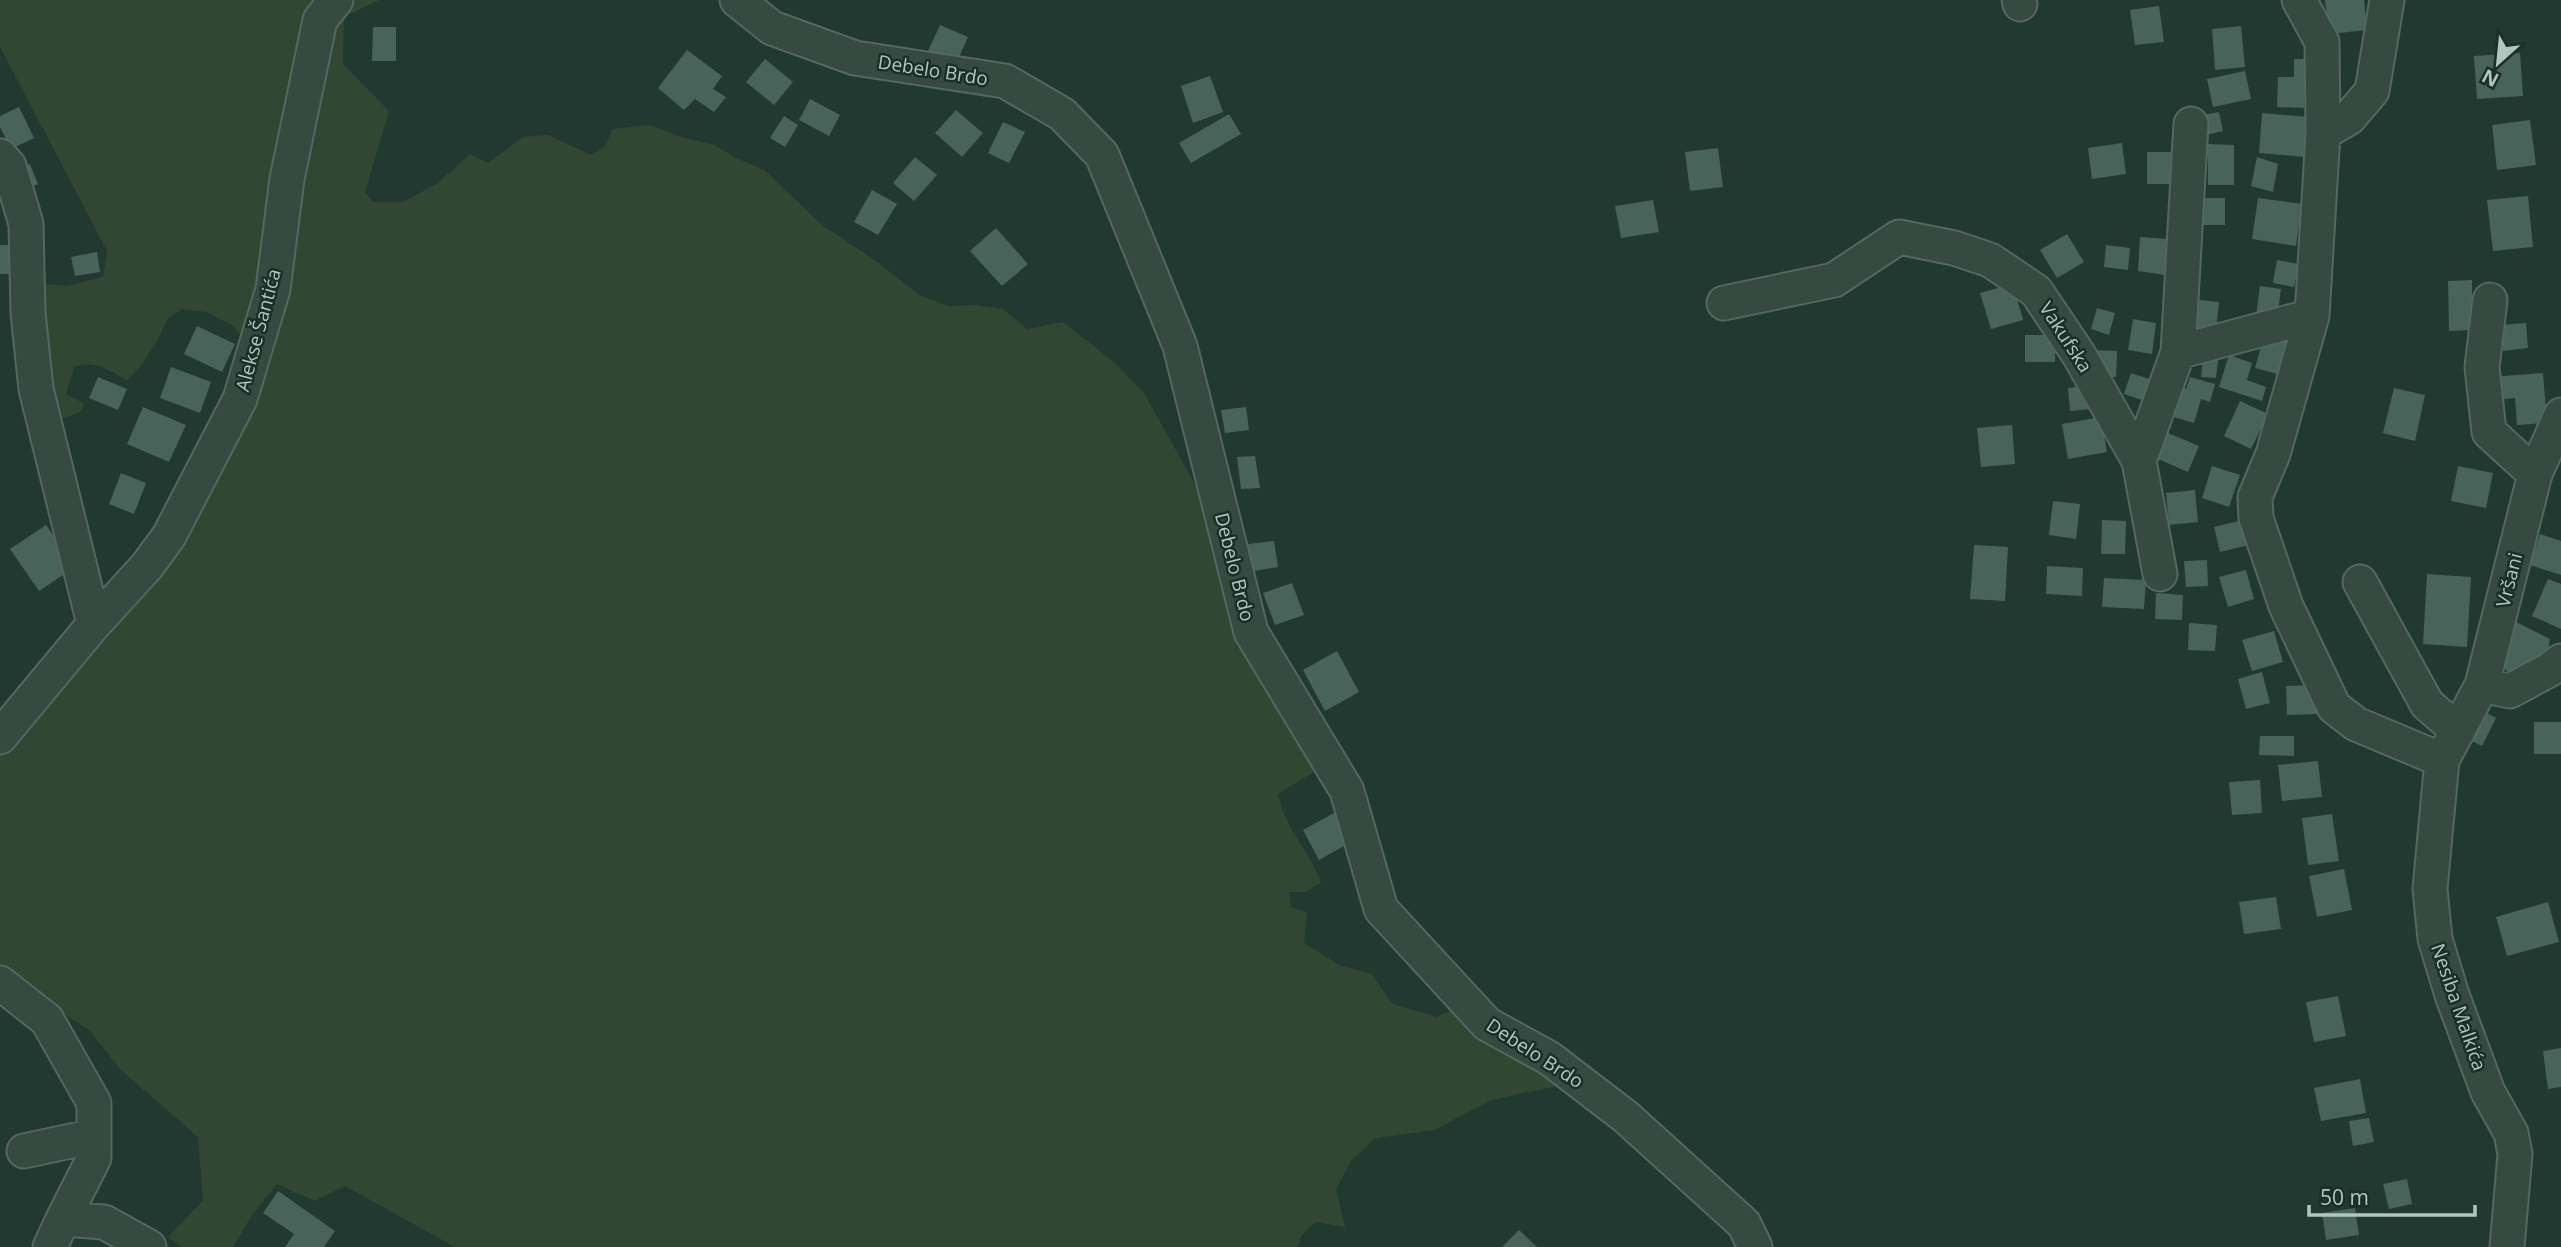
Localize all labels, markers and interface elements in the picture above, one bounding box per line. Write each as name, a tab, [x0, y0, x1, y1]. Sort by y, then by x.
north arrow	[2463, 28, 2533, 98]
street label: Debelo Brdo	[876, 48, 990, 92]
text: N	[2477, 63, 2503, 93]
street label: Alekse Šantića	[229, 266, 287, 394]
street label: Vakufska	[2033, 297, 2099, 377]
street label: Debelo Brdo	[1209, 510, 1261, 624]
street label: Vršani	[2490, 550, 2528, 610]
street label: Nesiba Malkića	[2425, 940, 2493, 1074]
street label: Debelo Brdo	[1481, 1012, 1589, 1094]
scale bar	[2309, 1174, 2475, 1218]
text: 50 m	[2320, 1183, 2369, 1211]

